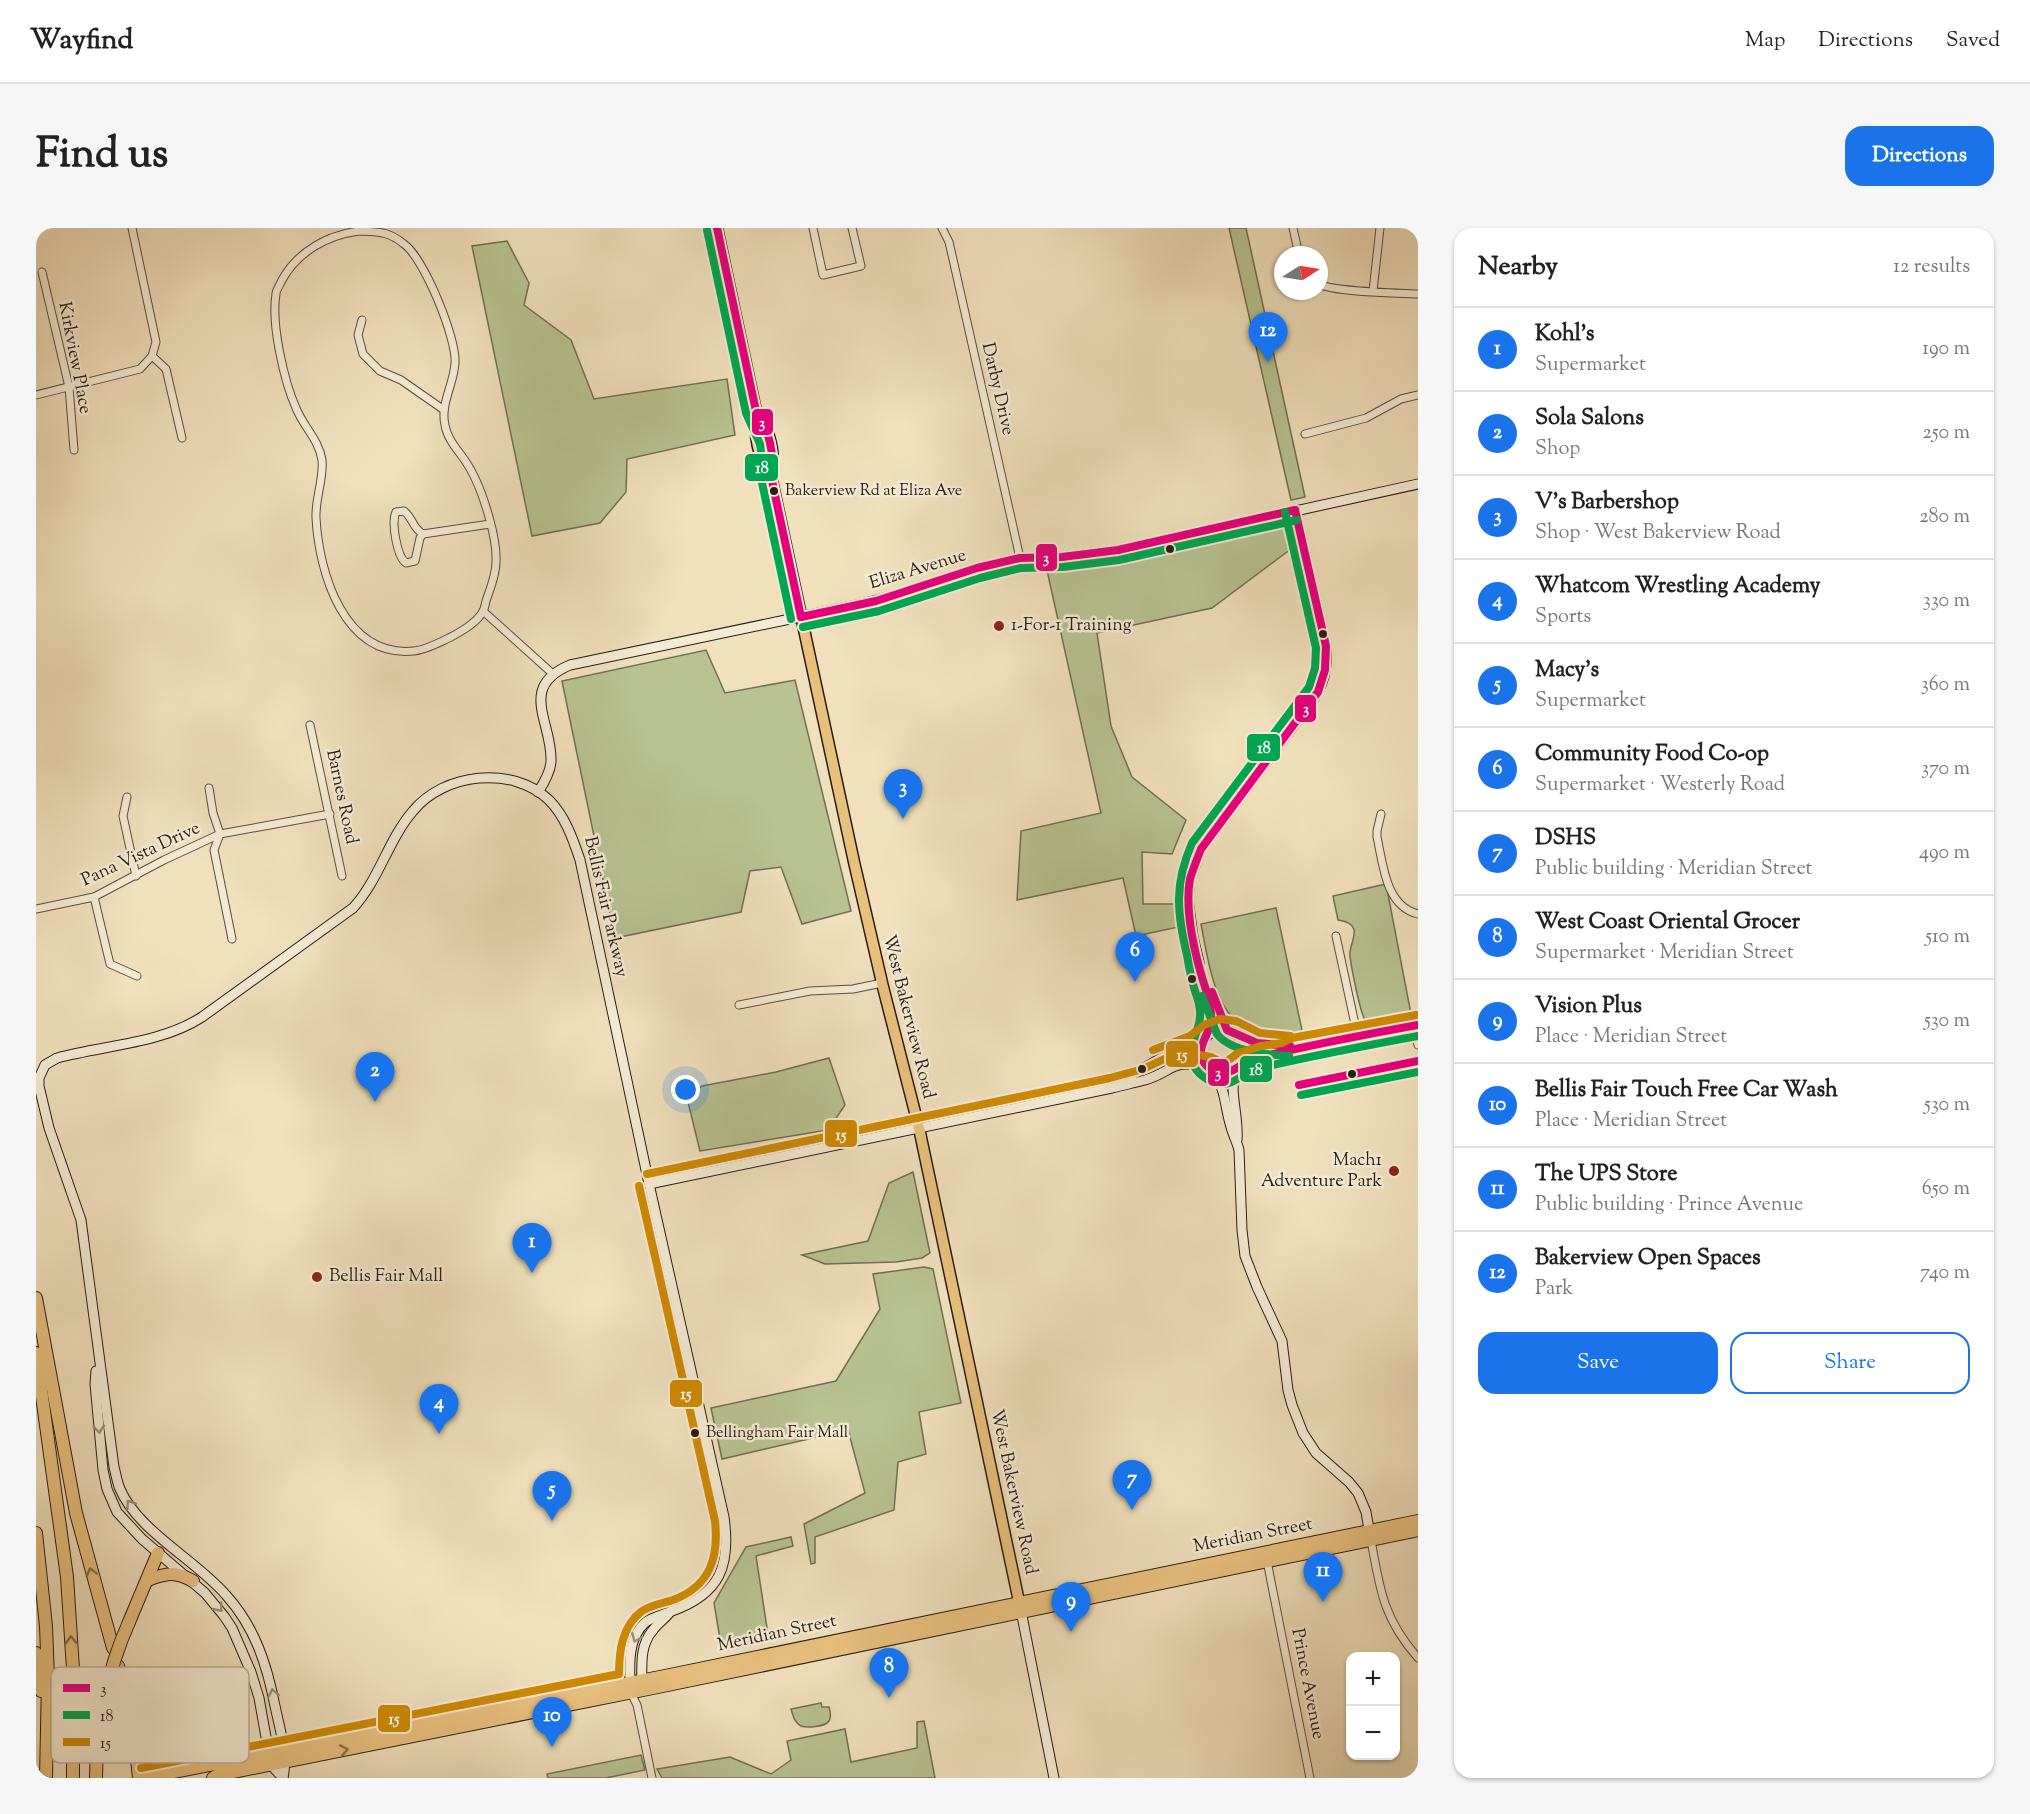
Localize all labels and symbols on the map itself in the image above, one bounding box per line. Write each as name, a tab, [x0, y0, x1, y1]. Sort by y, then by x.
north arrow	[1274, 246, 1328, 300]
street label: Kirkview Place	[50, 300, 98, 416]
pin: 12	[1248, 312, 1288, 362]
street label: Darby Drive	[974, 340, 1020, 438]
line badge: 3	[751, 408, 774, 436]
text: 3	[759, 413, 766, 436]
line badge: 18	[744, 453, 779, 482]
text: 18	[755, 458, 769, 481]
place label: Bakerview Rd at Eliza Ave	[785, 480, 962, 503]
marker: Bakerview Rd at Eliza Ave	[768, 485, 780, 497]
street label: Eliza Avenue	[866, 543, 970, 597]
line badge: 3	[1035, 543, 1058, 572]
unlabelled marker	[1164, 543, 1176, 555]
text: 3	[1043, 548, 1050, 571]
place label: 1-For-1 Training	[1011, 613, 1132, 639]
marker: 1-For-1 Training	[992, 619, 1006, 633]
unlabelled marker	[1317, 628, 1329, 640]
line badge: 3	[1294, 694, 1317, 723]
text: 3	[1303, 699, 1310, 722]
line badge: 18	[1246, 733, 1281, 762]
text: 18	[1257, 738, 1271, 761]
street label: Barnes Road	[318, 747, 364, 847]
pin: 3	[884, 770, 922, 819]
street label: Pana Vista Drive	[77, 816, 205, 894]
street label: Bellis Fair Parkway	[576, 834, 634, 980]
street label: West Bakerview Road	[875, 932, 941, 1102]
pin: 6	[1116, 932, 1154, 982]
unlabelled marker	[1186, 973, 1198, 985]
line badge: 15	[1165, 1040, 1199, 1068]
text: 15	[1177, 1045, 1188, 1068]
pin: 2	[356, 1052, 394, 1102]
line badge: 18	[1239, 1055, 1273, 1083]
line badge: 3	[1207, 1058, 1230, 1087]
text: 18	[1249, 1060, 1263, 1083]
unlabelled marker	[1136, 1063, 1148, 1075]
text: 3	[1215, 1063, 1222, 1086]
unlabelled marker	[1346, 1068, 1358, 1080]
your location	[671, 1075, 700, 1104]
line badge: 15	[824, 1119, 858, 1148]
text: 15	[836, 1125, 847, 1148]
place label: Mach1 Adventure Park	[1261, 1148, 1382, 1195]
marker: Mach1 Adventure Park	[1387, 1164, 1401, 1178]
pin: 1	[512, 1224, 552, 1273]
place label: Bellis Fair Mall	[329, 1264, 443, 1290]
marker: Bellis Fair Mall	[310, 1270, 324, 1284]
line badge: 15	[669, 1379, 703, 1408]
pin: 4	[420, 1384, 458, 1434]
text: 15	[681, 1384, 692, 1407]
street label: West Bakerview Road	[983, 1407, 1043, 1577]
place label: Bellingham Fair Mall	[706, 1422, 849, 1445]
one-way arrow	[92, 1425, 105, 1434]
marker: Bellingham Fair Mall	[689, 1427, 701, 1439]
pin: 7	[1112, 1460, 1152, 1510]
pin: 5	[532, 1472, 572, 1521]
one-way arrow	[126, 1500, 137, 1511]
street label: Meridian Street	[1191, 1512, 1315, 1560]
pin: 11	[1304, 1552, 1342, 1602]
one-way arrow	[86, 1567, 99, 1577]
pin: 9	[1052, 1582, 1090, 1632]
one-way arrow	[211, 1602, 222, 1613]
street label: Meridian Street	[715, 1609, 839, 1659]
street label: Prince Avenue	[1283, 1626, 1331, 1742]
one-way arrow	[631, 1632, 643, 1643]
one-way arrow	[65, 1636, 78, 1645]
pin: 8	[870, 1648, 908, 1698]
legend	[51, 1667, 249, 1763]
text: 3	[100, 1679, 106, 1702]
one-way arrow	[267, 1689, 280, 1699]
pin: 10	[532, 1698, 572, 1747]
line badge: 15	[377, 1704, 411, 1733]
text: 18	[100, 1706, 113, 1729]
text: 15	[389, 1709, 400, 1732]
text: 15	[100, 1733, 111, 1756]
one-way arrow	[338, 1744, 348, 1757]

